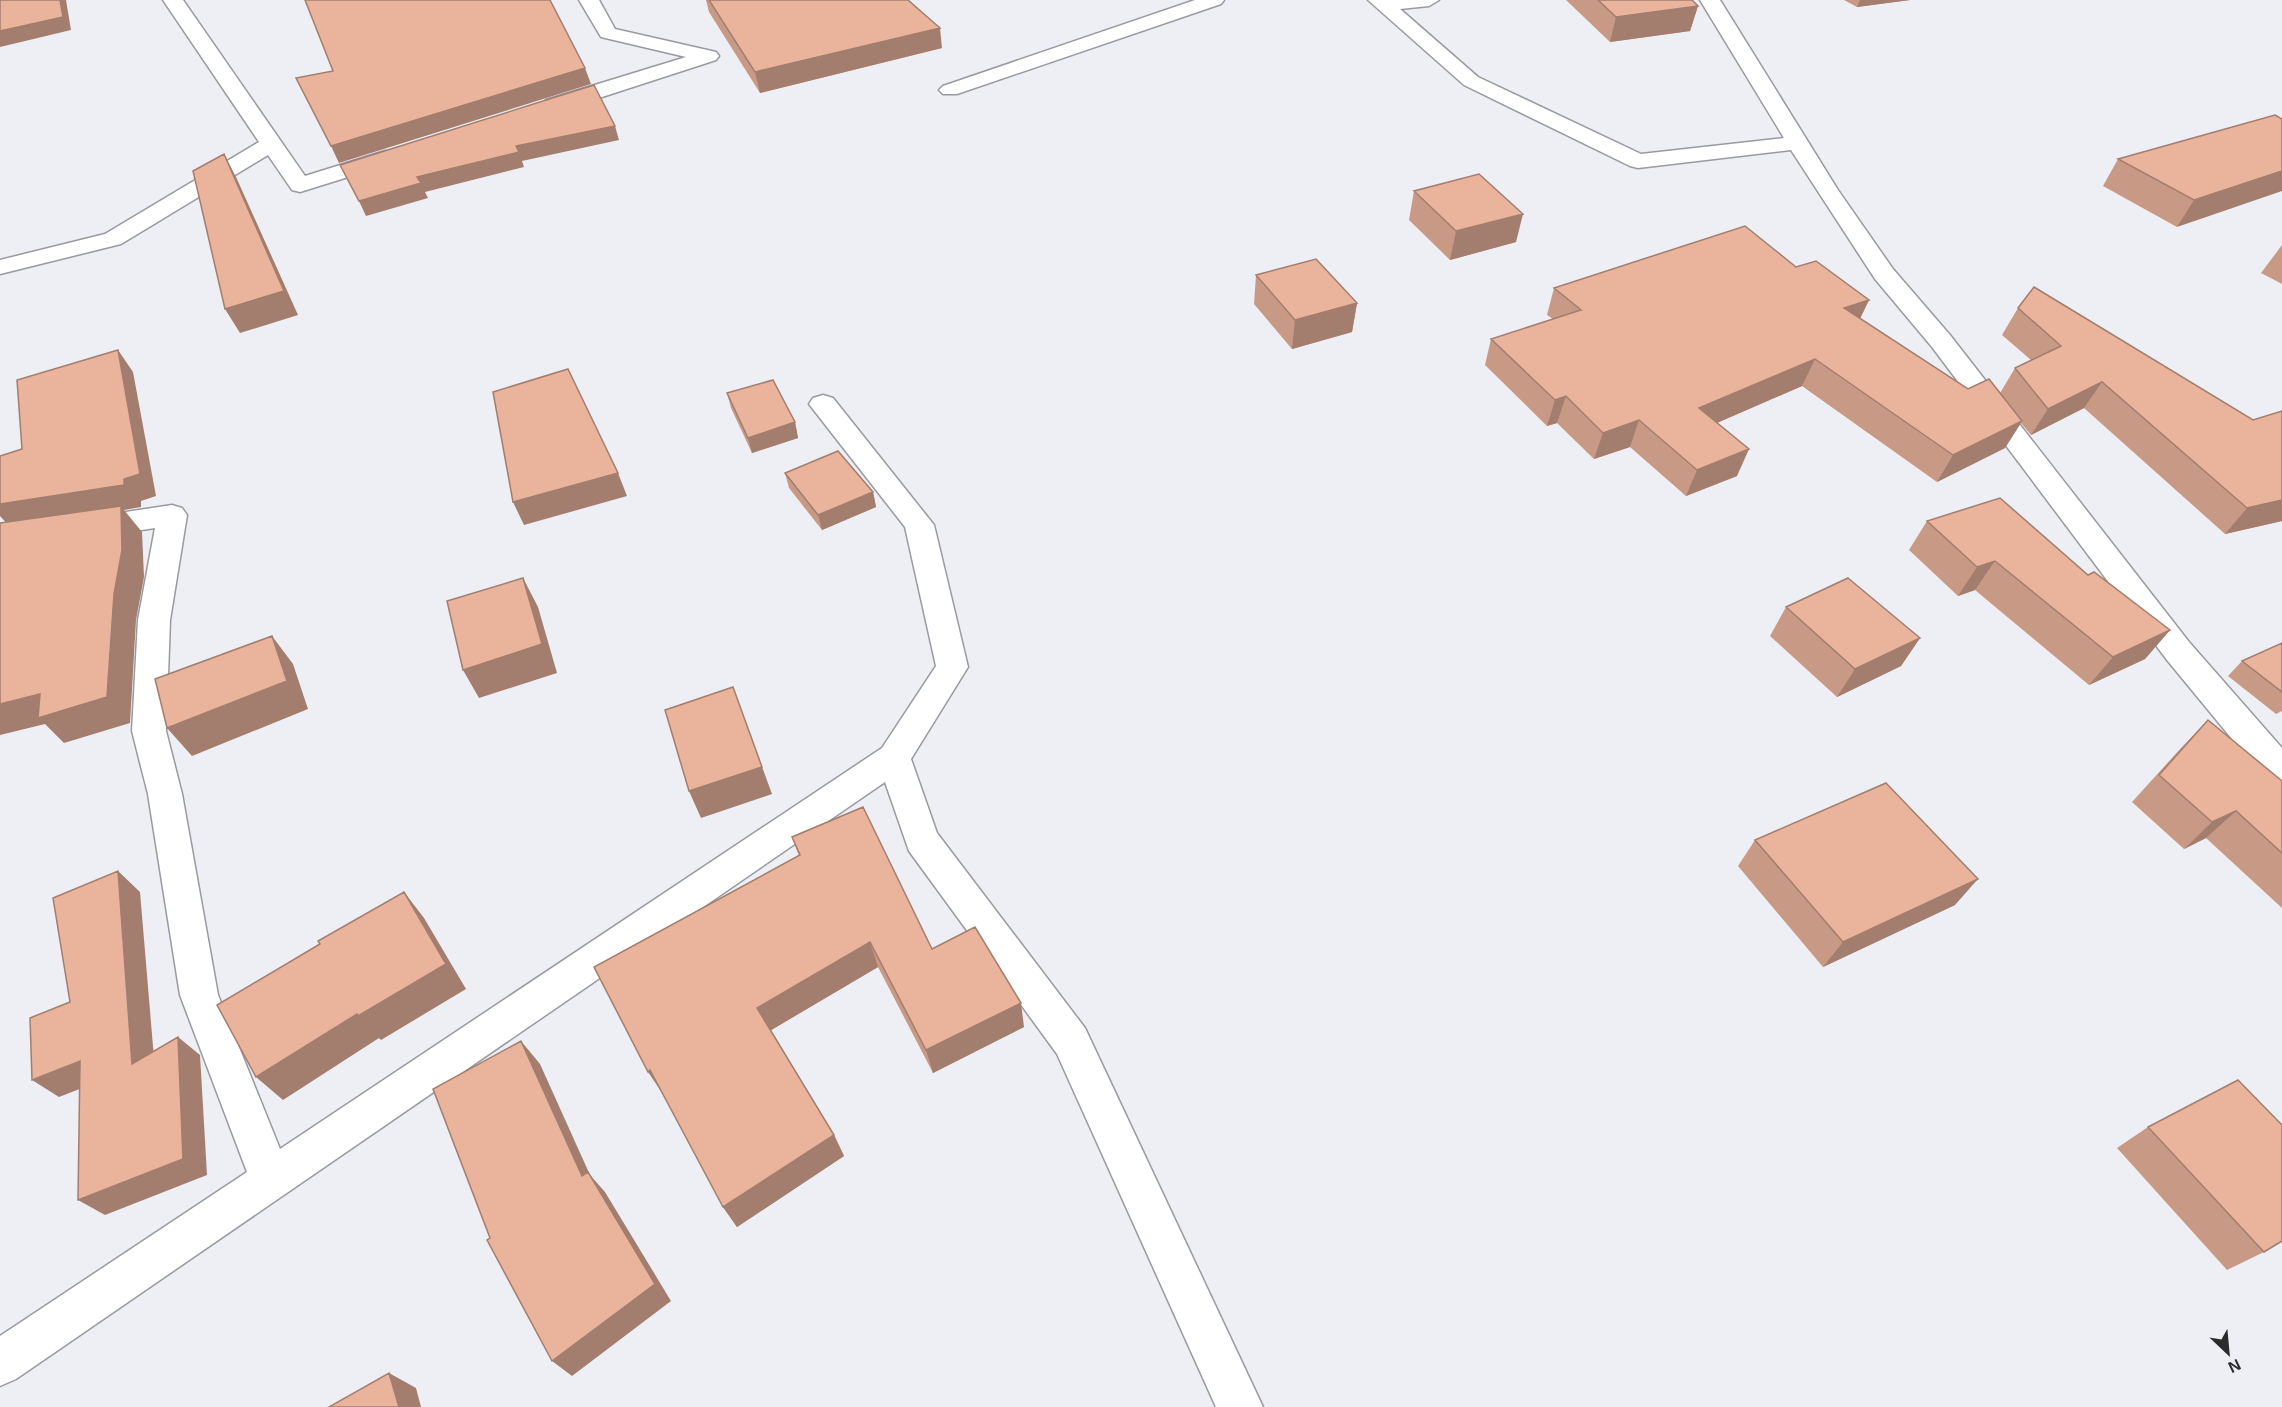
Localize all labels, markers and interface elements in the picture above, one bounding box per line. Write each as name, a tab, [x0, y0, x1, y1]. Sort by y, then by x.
north arrow	[2198, 1323, 2258, 1383]
text: N	[2225, 1356, 2243, 1376]

